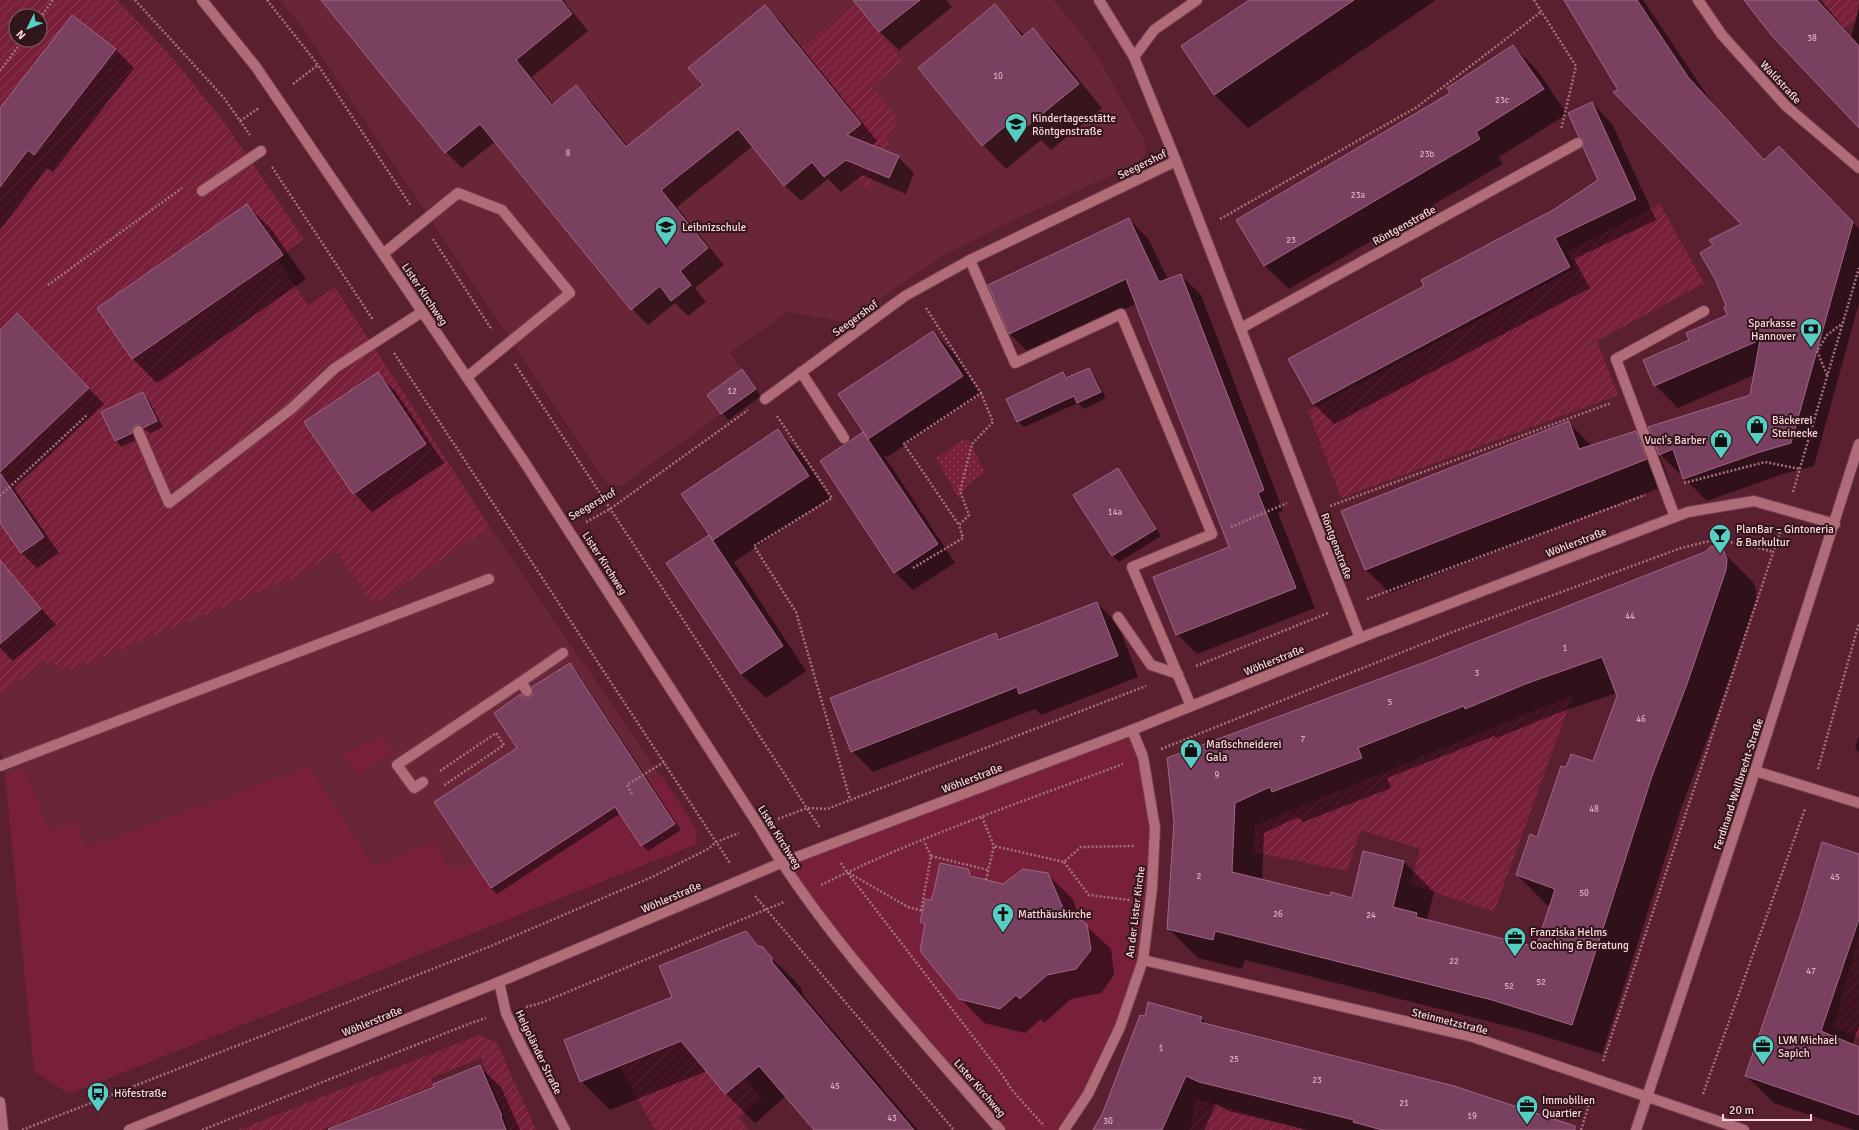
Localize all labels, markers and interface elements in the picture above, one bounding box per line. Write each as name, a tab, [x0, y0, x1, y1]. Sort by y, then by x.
north arrow	[8, 8, 48, 48]
text: N	[14, 27, 28, 42]
house number: 38	[1807, 33, 1817, 44]
street label: Waldstraße	[1757, 58, 1804, 107]
house number: 10	[993, 71, 1003, 82]
house number: 23c	[1495, 95, 1509, 106]
school or university icon: Kindertagesstätte Röntgenstraße	[1003, 111, 1029, 144]
place label: Kindertagesstätte Röntgenstraße	[1032, 112, 1116, 138]
street label: Seegershof	[1116, 146, 1170, 182]
house number: 8	[566, 148, 571, 159]
house number: 23b	[1420, 149, 1434, 160]
house number: 23a	[1351, 190, 1366, 201]
street label: Röntgenstraße	[1371, 203, 1438, 248]
school or university icon: Leibnizschule	[653, 214, 679, 247]
place label: Leibnizschule	[682, 221, 746, 234]
house number: 23	[1286, 235, 1296, 246]
street label: Lister Kirchweg	[399, 261, 450, 328]
street label: Seegershof	[830, 297, 881, 339]
bank icon: Sparkasse Hannover	[1798, 316, 1824, 349]
place label: Sparkasse Hannover	[1748, 317, 1796, 343]
house number: 12	[727, 386, 737, 397]
shop icon: Bäckerei Steinecke	[1744, 413, 1770, 446]
place label: Bäckerei Steinecke	[1772, 414, 1818, 440]
shop icon: Vuci's Barber	[1708, 427, 1734, 460]
place label: Vuci's Barber	[1645, 434, 1706, 447]
street label: Seegershof	[566, 485, 619, 523]
house number: 14a	[1108, 507, 1123, 518]
street label: Röntgenstraße	[1318, 511, 1355, 581]
bar icon: PlanBar – Gintoneria & Barkultur	[1707, 522, 1733, 555]
place label: PlanBar – Gintoneria & Barkultur	[1736, 523, 1834, 549]
street label: Wöhlerstraße	[1544, 525, 1608, 560]
street label: Lister Kirchweg	[579, 529, 630, 597]
house number: 44	[1625, 611, 1635, 622]
street label: Wöhlerstraße	[1242, 642, 1306, 678]
house number: 1	[1563, 643, 1568, 654]
house number: 3	[1475, 668, 1480, 679]
house number: 5	[1388, 697, 1393, 708]
house number: 46	[1636, 714, 1646, 725]
street label: Ferdinand-Wallbrecht-Straße	[1711, 717, 1766, 852]
house number: 7	[1301, 734, 1306, 745]
shop icon: Maßschneiderei Gala	[1178, 737, 1204, 770]
place label: Maßschneiderei Gala	[1206, 738, 1282, 764]
street label: Wöhlerstraße	[940, 761, 1004, 796]
house number: 9	[1215, 770, 1220, 781]
street label: Lister Kirchweg	[755, 803, 804, 872]
house number: 48	[1589, 804, 1599, 815]
street label: An der Lister Kirche	[1123, 866, 1148, 959]
house number: 2	[1197, 871, 1202, 882]
house number: 45	[1830, 872, 1840, 883]
street label: Wöhlerstraße	[639, 879, 703, 916]
house number: 50	[1579, 888, 1589, 899]
church icon: Matthäuskirche	[990, 901, 1016, 934]
place label: Matthäuskirche	[1018, 908, 1091, 921]
house number: 26	[1273, 909, 1283, 920]
house number: 24	[1366, 910, 1376, 921]
office icon: Franziska Helms Coaching & Beratung	[1502, 925, 1528, 958]
place label: Franziska Helms Coaching & Beratung	[1530, 926, 1629, 952]
house number: 22	[1449, 956, 1459, 967]
house number: 47	[1806, 966, 1816, 977]
house number: 52	[1536, 977, 1546, 988]
house number: 52	[1504, 981, 1514, 992]
street label: Wöhlerstraße	[340, 1003, 404, 1039]
street label: Steinmetzstraße	[1410, 1006, 1489, 1037]
street label: Helgoländer Straße	[513, 1008, 565, 1096]
office icon: LVM Michael Sapich	[1750, 1033, 1776, 1066]
place label: LVM Michael Sapich	[1778, 1034, 1837, 1060]
house number: 1	[1159, 1043, 1164, 1054]
house number: 25	[1229, 1054, 1239, 1065]
street label: Lister Kirchweg	[951, 1057, 1008, 1120]
house number: 23	[1312, 1075, 1322, 1086]
bus stop icon: Höfestraße	[85, 1080, 111, 1113]
house number: 45	[830, 1081, 840, 1092]
place label: Höfestraße	[114, 1087, 167, 1100]
office icon: Immobilien Quartier	[1514, 1093, 1540, 1126]
place label: Immobilien Quartier	[1542, 1094, 1595, 1120]
scale bar	[1723, 1096, 1811, 1122]
house number: 21	[1399, 1098, 1409, 1109]
text: 20 m	[1729, 1103, 1754, 1118]
house number: 19	[1467, 1111, 1477, 1122]
house number: 43	[887, 1113, 897, 1124]
house number: 30	[1103, 1116, 1113, 1127]

